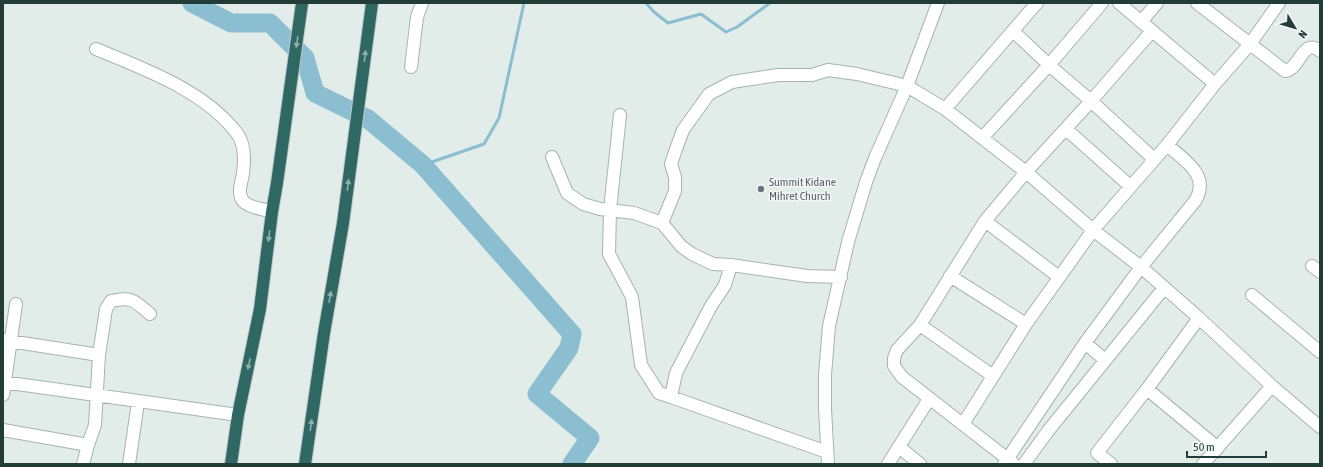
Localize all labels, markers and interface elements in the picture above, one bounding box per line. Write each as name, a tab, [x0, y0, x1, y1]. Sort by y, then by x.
north arrow	[1275, 8, 1315, 48]
text: N	[1296, 28, 1310, 40]
one-way arrow	[293, 36, 300, 48]
one-way arrow	[362, 50, 368, 62]
place label: Summit Kidane Mihret Church	[769, 175, 836, 203]
one-way arrow	[345, 179, 351, 191]
marker: Summit Kidane Mihret Church	[756, 184, 766, 194]
one-way arrow	[266, 230, 272, 242]
one-way arrow	[328, 291, 334, 303]
one-way arrow	[245, 358, 251, 370]
one-way arrow	[308, 419, 314, 431]
scale bar	[1187, 433, 1266, 459]
text: 50 m	[1193, 440, 1215, 454]

